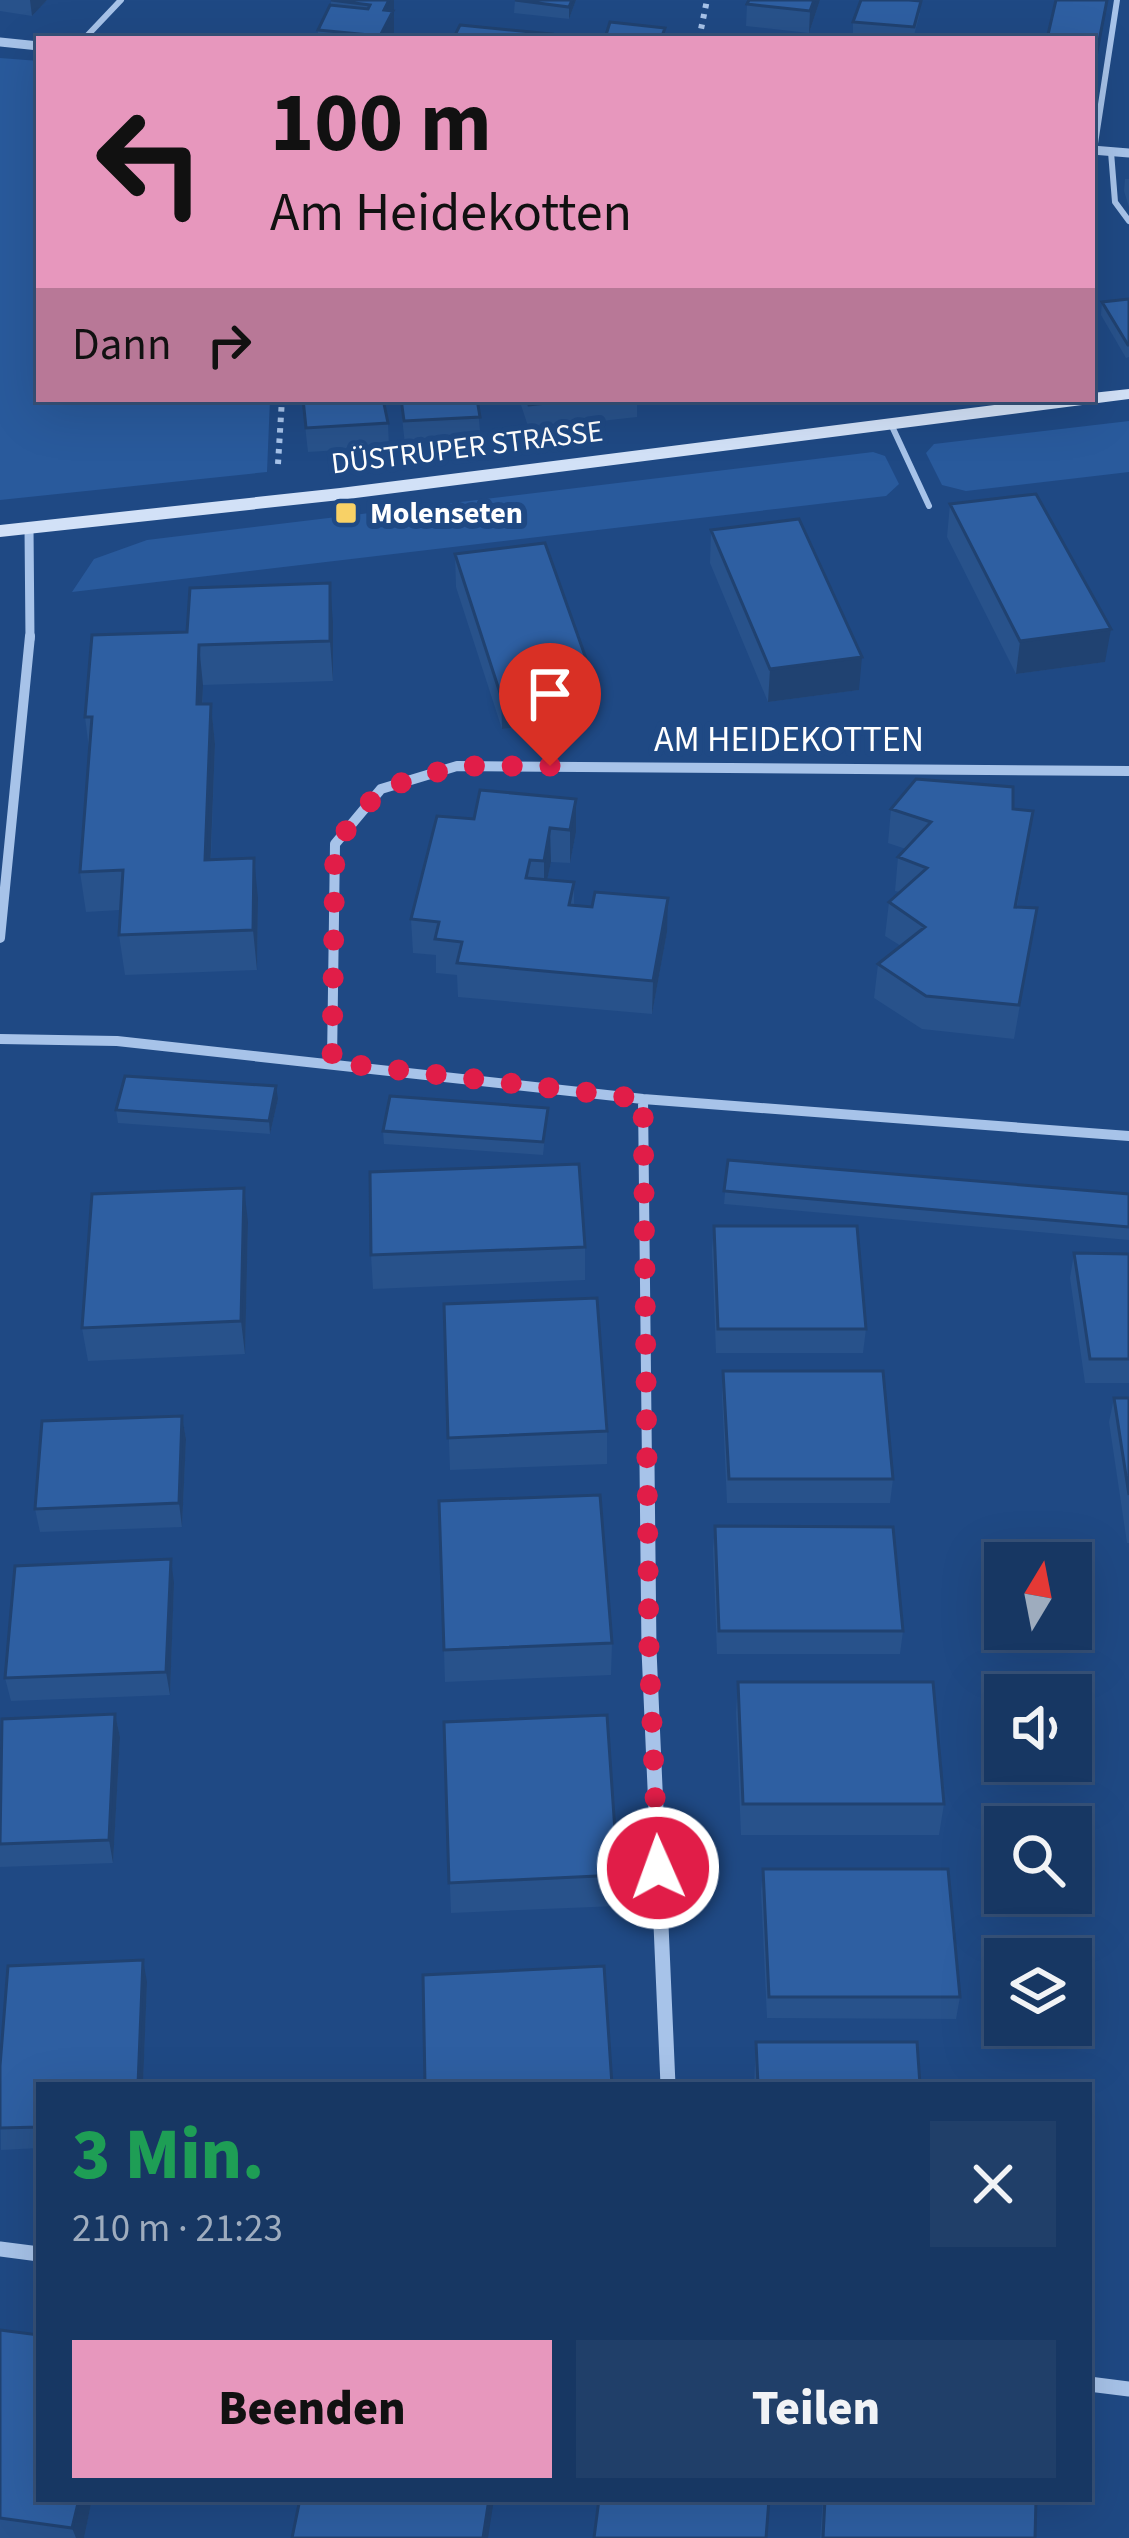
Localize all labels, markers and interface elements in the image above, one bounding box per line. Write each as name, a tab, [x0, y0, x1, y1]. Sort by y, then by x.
text: 100 m	[270, 64, 492, 184]
icon: left	[72, 84, 228, 240]
text: Am Heidekotten	[270, 175, 632, 252]
icon: right	[196, 312, 262, 378]
text: Dann	[72, 313, 172, 377]
street label: DÜSTRUPER STRASSE	[329, 409, 605, 486]
place label: Molenseten	[370, 492, 523, 535]
marker: Molenseten	[333, 500, 359, 526]
pin	[499, 643, 601, 766]
icon: arrive	[517, 661, 583, 727]
street label: AM HEIDEKOTTEN	[654, 714, 924, 765]
north arrow	[984, 1542, 1092, 1650]
map controls	[984, 1542, 1092, 2046]
button: sound	[984, 1674, 1092, 1782]
position arrow	[595, 1805, 721, 1931]
button: search	[984, 1806, 1092, 1914]
button: layers	[984, 1938, 1092, 2046]
text: 3 Min.	[72, 2104, 264, 2207]
button: close	[930, 2121, 1056, 2247]
text: 210 m · 21:23	[72, 2201, 283, 2257]
button: Beenden	[72, 2340, 552, 2478]
button: Teilen	[576, 2340, 1056, 2478]

